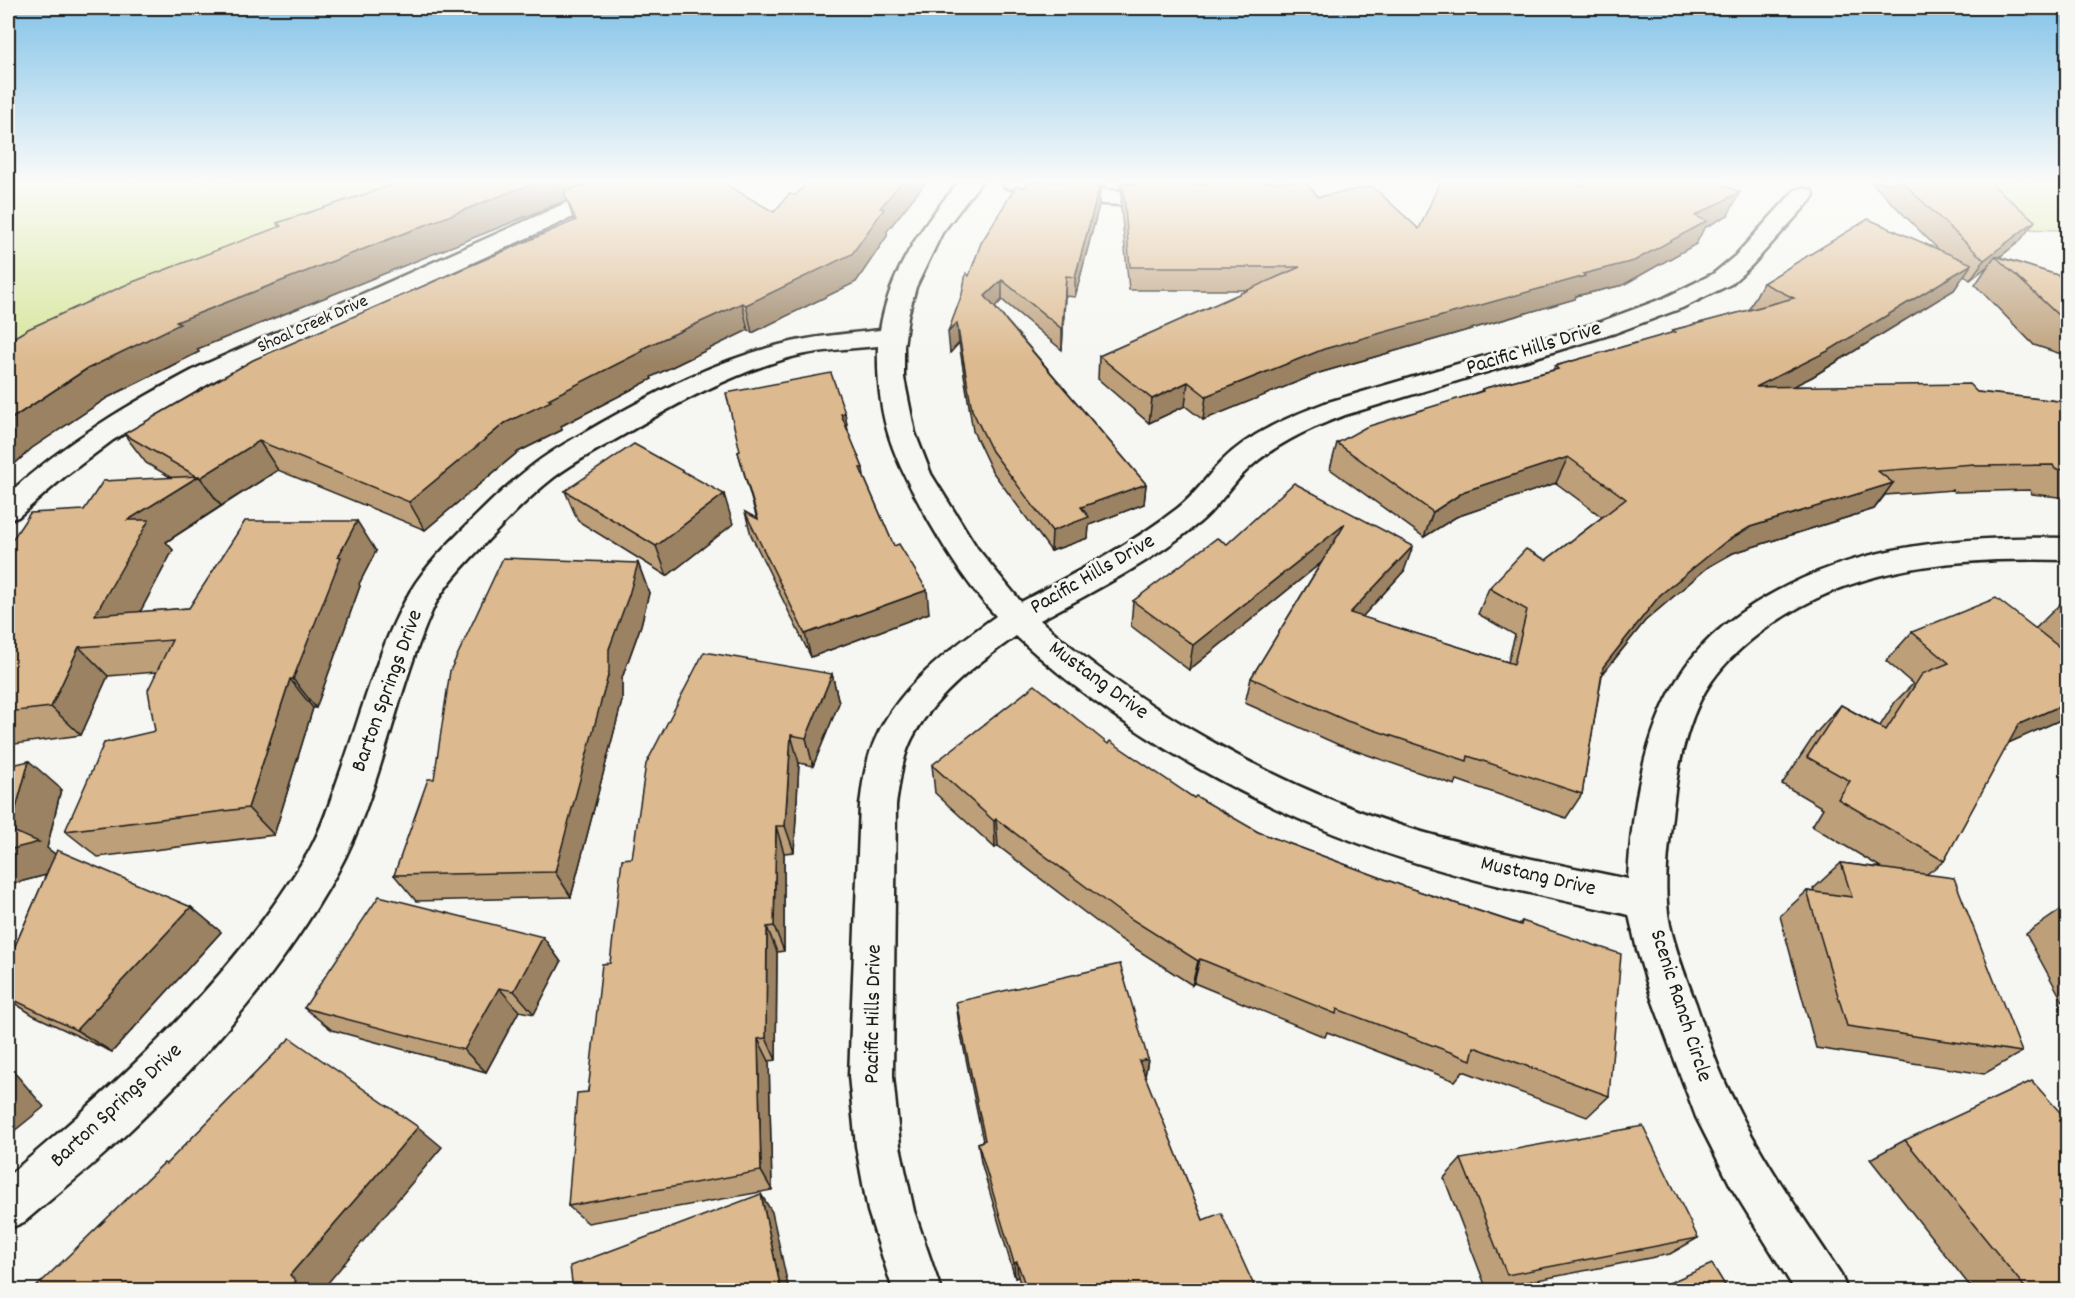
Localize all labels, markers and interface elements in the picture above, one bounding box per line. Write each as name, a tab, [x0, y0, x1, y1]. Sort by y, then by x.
street label: Shoal Creek Drive	[254, 289, 372, 361]
street label: Pacific Hills Drive	[1463, 314, 1605, 384]
street label: Pacific Hills Drive	[1025, 527, 1161, 623]
street label: Barton Springs Drive	[344, 606, 432, 776]
street label: Mustang Drive	[1041, 634, 1155, 728]
street label: Mustang Drive	[1477, 849, 1599, 905]
street label: Scenic Ranch Circle	[1641, 926, 1719, 1086]
street label: Pacific Hills Drive	[857, 944, 891, 1084]
street label: Barton Springs Drive	[44, 1037, 190, 1175]

